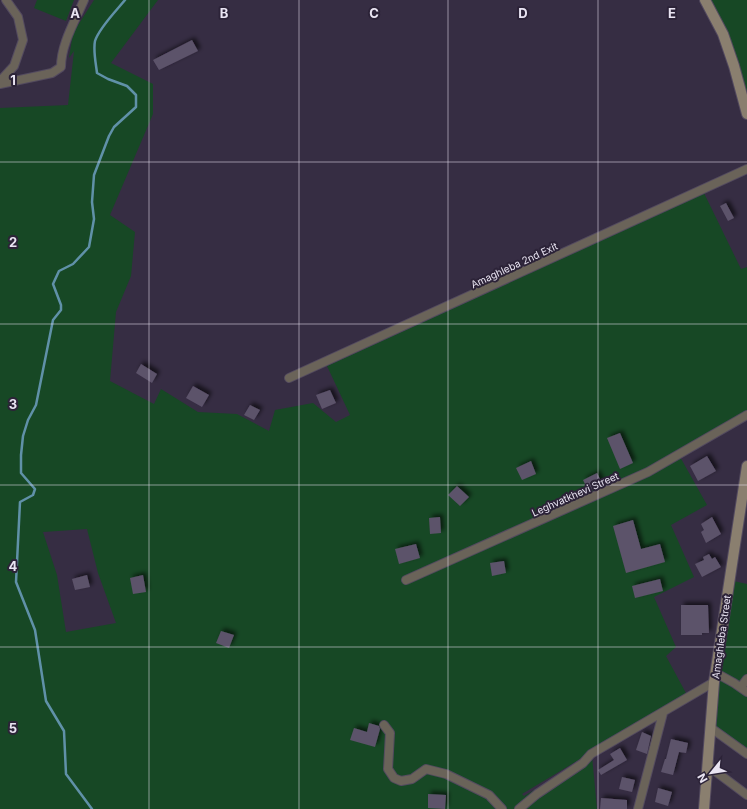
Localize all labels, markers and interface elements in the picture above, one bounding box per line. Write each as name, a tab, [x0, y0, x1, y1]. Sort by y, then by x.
text: A	[70, 5, 80, 21]
text: B	[220, 5, 229, 21]
text: C	[369, 5, 379, 21]
text: D	[518, 5, 528, 21]
text: E	[668, 5, 676, 21]
text: 1	[10, 72, 16, 88]
text: 2	[9, 234, 17, 250]
street label: Amaghleba 2nd Exit	[469, 239, 560, 290]
text: 3	[9, 396, 17, 412]
street label: Leghvatkhevi Street	[530, 469, 621, 519]
text: 4	[9, 558, 18, 574]
street label: Amaghleba Street	[709, 594, 733, 680]
text: 5	[9, 720, 17, 736]
north arrow	[691, 753, 731, 793]
text: N	[694, 771, 710, 785]

